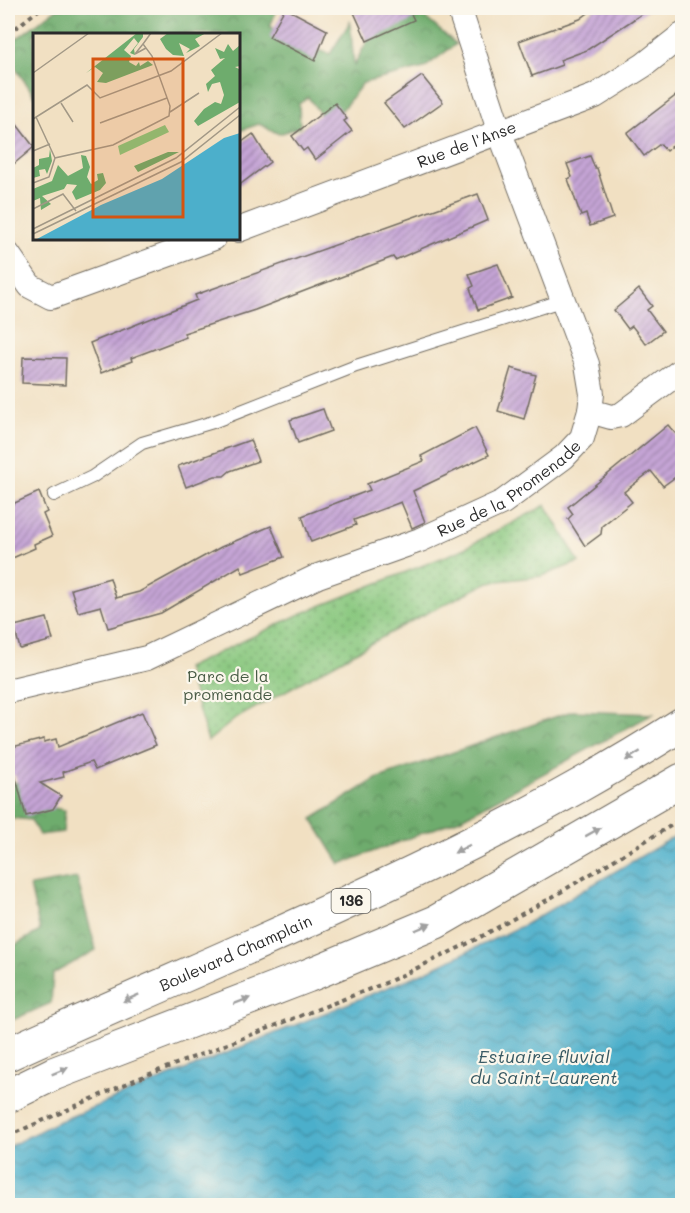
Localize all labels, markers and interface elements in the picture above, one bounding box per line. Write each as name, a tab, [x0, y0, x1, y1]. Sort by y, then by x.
inset map	[33, 33, 240, 240]
street label: Rue de l'Anse	[414, 116, 519, 172]
street label: Rue de la Promenade	[433, 435, 585, 541]
park label: Parc de la promenade	[184, 665, 272, 704]
one-way arrow	[625, 750, 641, 761]
one-way arrow	[585, 827, 602, 837]
one-way arrow	[453, 844, 470, 853]
road number: 136	[332, 889, 370, 913]
street label: Boulevard Champlain	[156, 909, 315, 995]
one-way arrow	[414, 922, 432, 932]
one-way arrow	[122, 994, 140, 1003]
one-way arrow	[233, 996, 251, 1005]
water label: Estuaire fluvial du Saint-Laurent	[470, 1044, 618, 1089]
one-way arrow	[52, 1066, 70, 1076]

